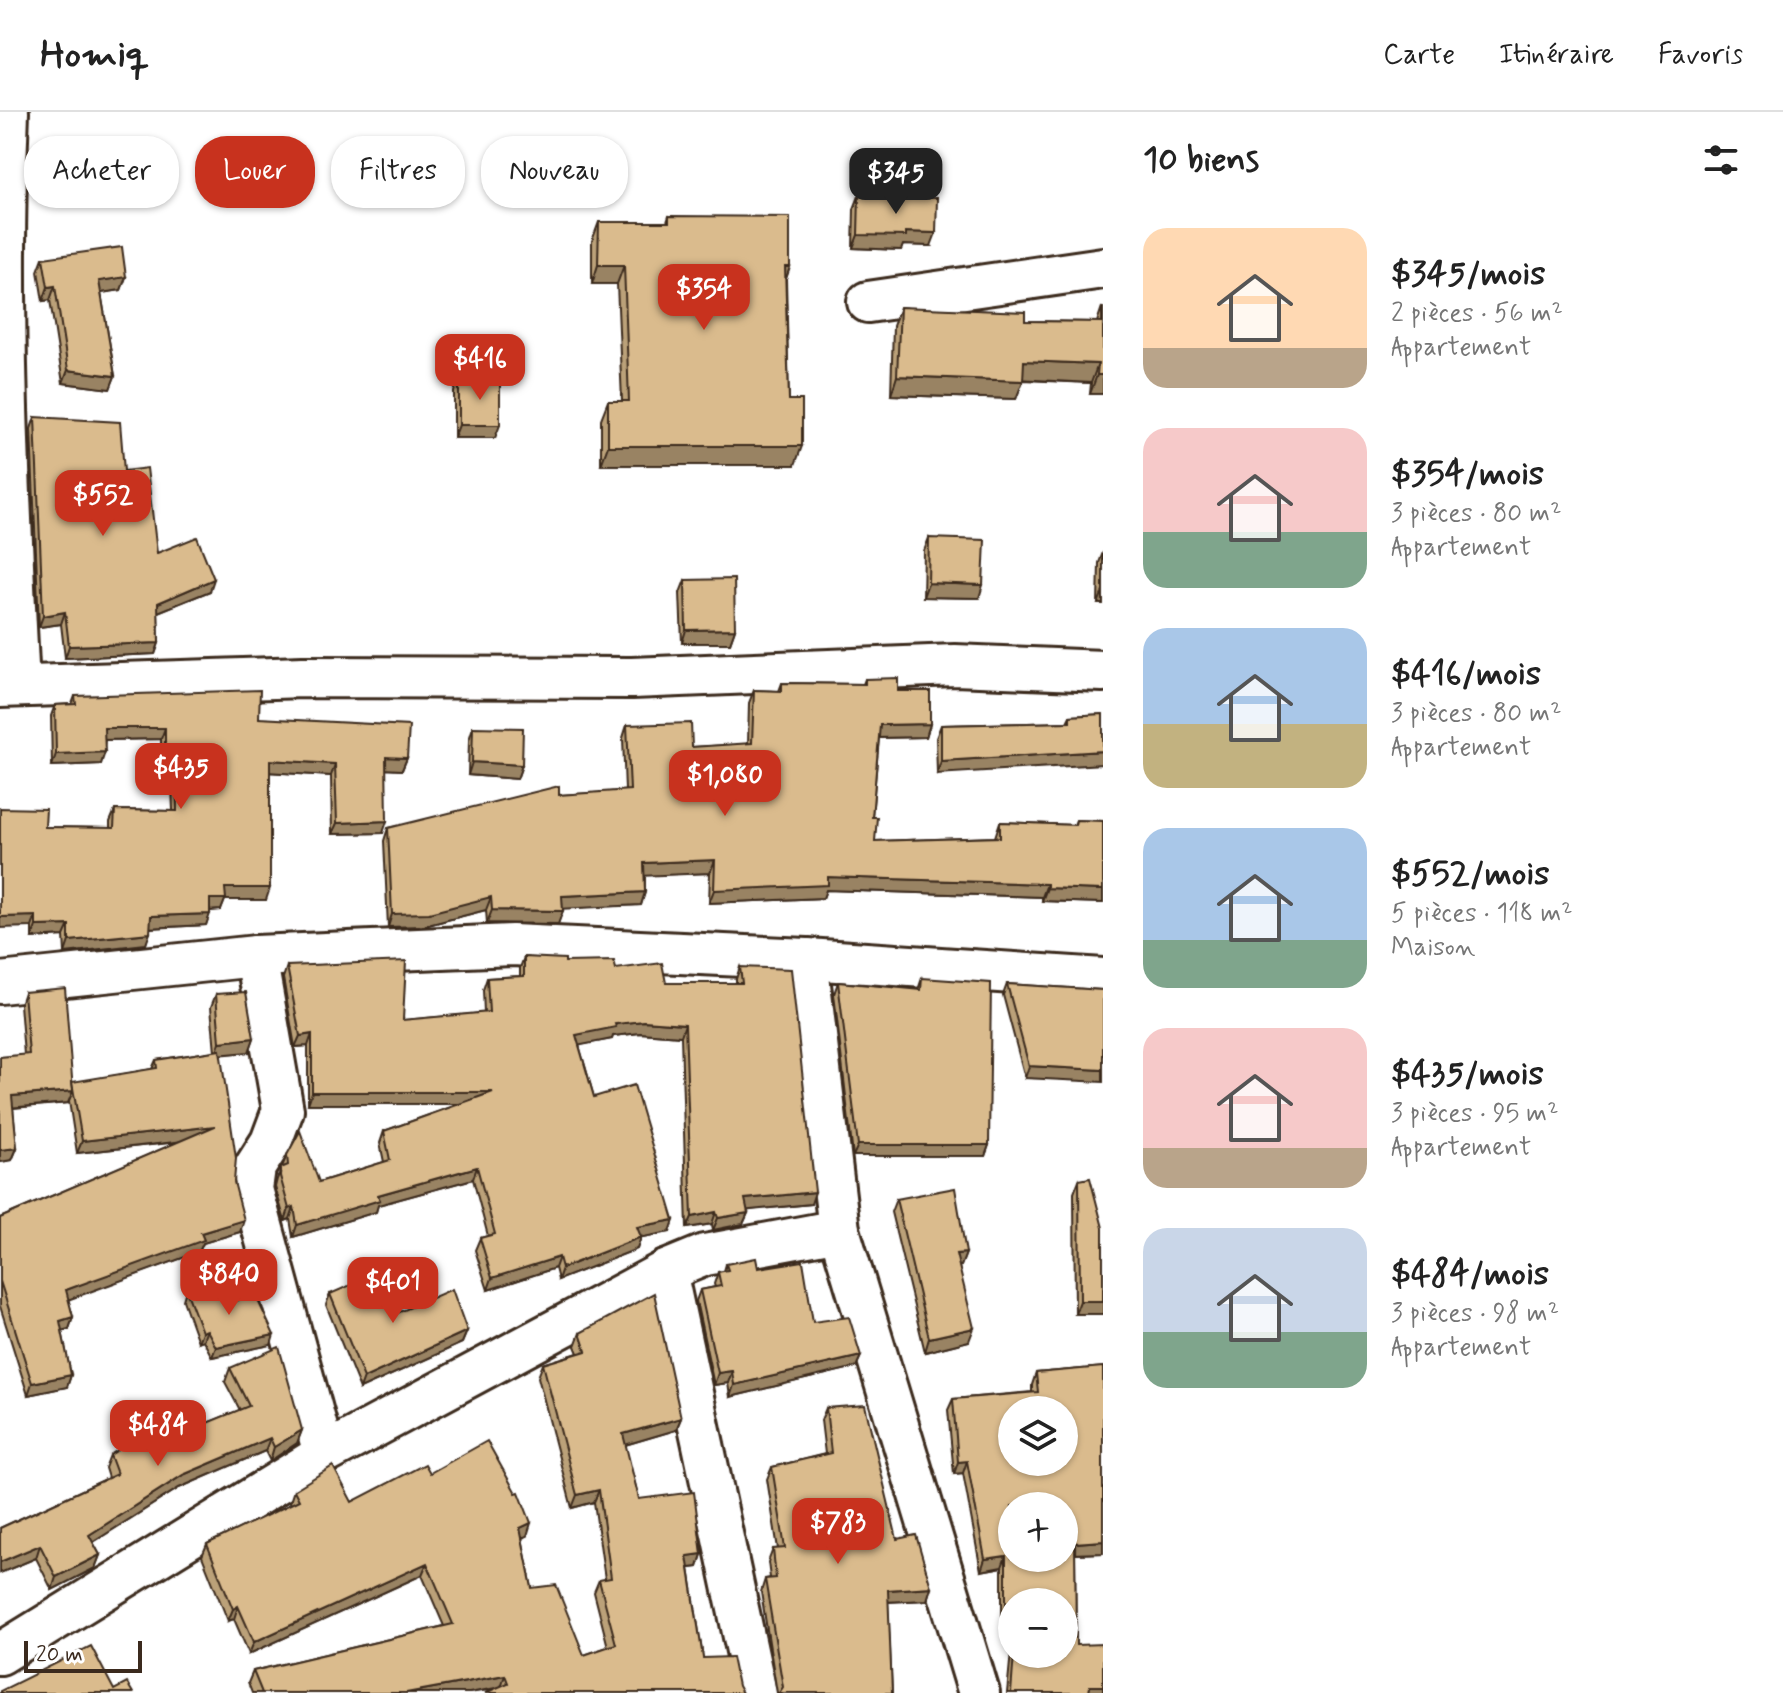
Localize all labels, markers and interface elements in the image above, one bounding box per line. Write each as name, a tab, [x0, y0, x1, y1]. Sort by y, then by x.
text: Homiq	[40, 31, 149, 80]
text: Carte	[1383, 37, 1455, 74]
text: Itinéraire	[1499, 37, 1614, 74]
text: Favoris	[1658, 37, 1743, 74]
chip: Acheter	[24, 136, 179, 208]
chip: Louer	[195, 136, 315, 208]
chip: Filtres	[331, 136, 465, 208]
chip: Nouveau	[481, 136, 628, 208]
text: 10 biens	[1143, 138, 1259, 183]
icon: filters	[1699, 138, 1743, 182]
pin: $345	[849, 148, 943, 216]
text: $345	[867, 157, 925, 191]
text: $345/mois	[1391, 252, 1545, 297]
icon: home	[1207, 260, 1303, 356]
pin: $354	[657, 264, 751, 332]
text: $354	[676, 273, 732, 307]
text: 2 pièces · 56 m²	[1391, 297, 1563, 331]
text: Appartement	[1391, 331, 1531, 365]
pin: $416	[433, 334, 527, 402]
text: $416	[453, 343, 507, 377]
text: $354/mois	[1391, 452, 1544, 497]
icon: home	[1207, 460, 1303, 556]
pin: $552	[56, 470, 150, 538]
text: $552	[73, 479, 133, 513]
text: 3 pièces · 80 m²	[1391, 497, 1561, 531]
text: Appartement	[1391, 531, 1531, 565]
text: $416/mois	[1391, 652, 1541, 697]
icon: home	[1207, 660, 1303, 756]
text: 3 pièces · 80 m²	[1391, 697, 1561, 731]
text: Appartement	[1391, 731, 1531, 765]
pin: $435	[134, 743, 228, 811]
pin: $1,080	[660, 750, 790, 818]
text: $435	[153, 752, 209, 786]
text: $1,080	[687, 759, 763, 793]
text: $552/mois	[1391, 852, 1549, 897]
icon: home	[1207, 860, 1303, 956]
text: 5 pièces · 118 m²	[1391, 897, 1573, 931]
text: Maison	[1391, 931, 1475, 965]
text: $435/mois	[1391, 1052, 1544, 1097]
icon: home	[1207, 1060, 1303, 1156]
text: 3 pièces · 95 m²	[1391, 1097, 1559, 1131]
text: Appartement	[1391, 1131, 1531, 1165]
pin: $840	[182, 1249, 276, 1317]
text: $484/mois	[1391, 1252, 1549, 1297]
pin: $401	[346, 1257, 440, 1325]
text: $840	[198, 1258, 260, 1292]
icon: home	[1207, 1260, 1303, 1356]
text: $401	[365, 1266, 421, 1300]
text: 3 pièces · 98 m²	[1391, 1297, 1559, 1331]
text: Appartement	[1391, 1331, 1531, 1365]
map controls	[998, 1396, 1078, 1668]
button: layers	[998, 1396, 1078, 1476]
pin: $484	[111, 1400, 205, 1468]
text: $484	[128, 1409, 188, 1443]
button: +	[998, 1492, 1078, 1572]
pin: $783	[791, 1498, 885, 1566]
text: $783	[810, 1507, 866, 1541]
button: −	[998, 1588, 1078, 1668]
scale bar	[24, 1637, 142, 1673]
text: 20 m	[36, 1641, 83, 1669]

